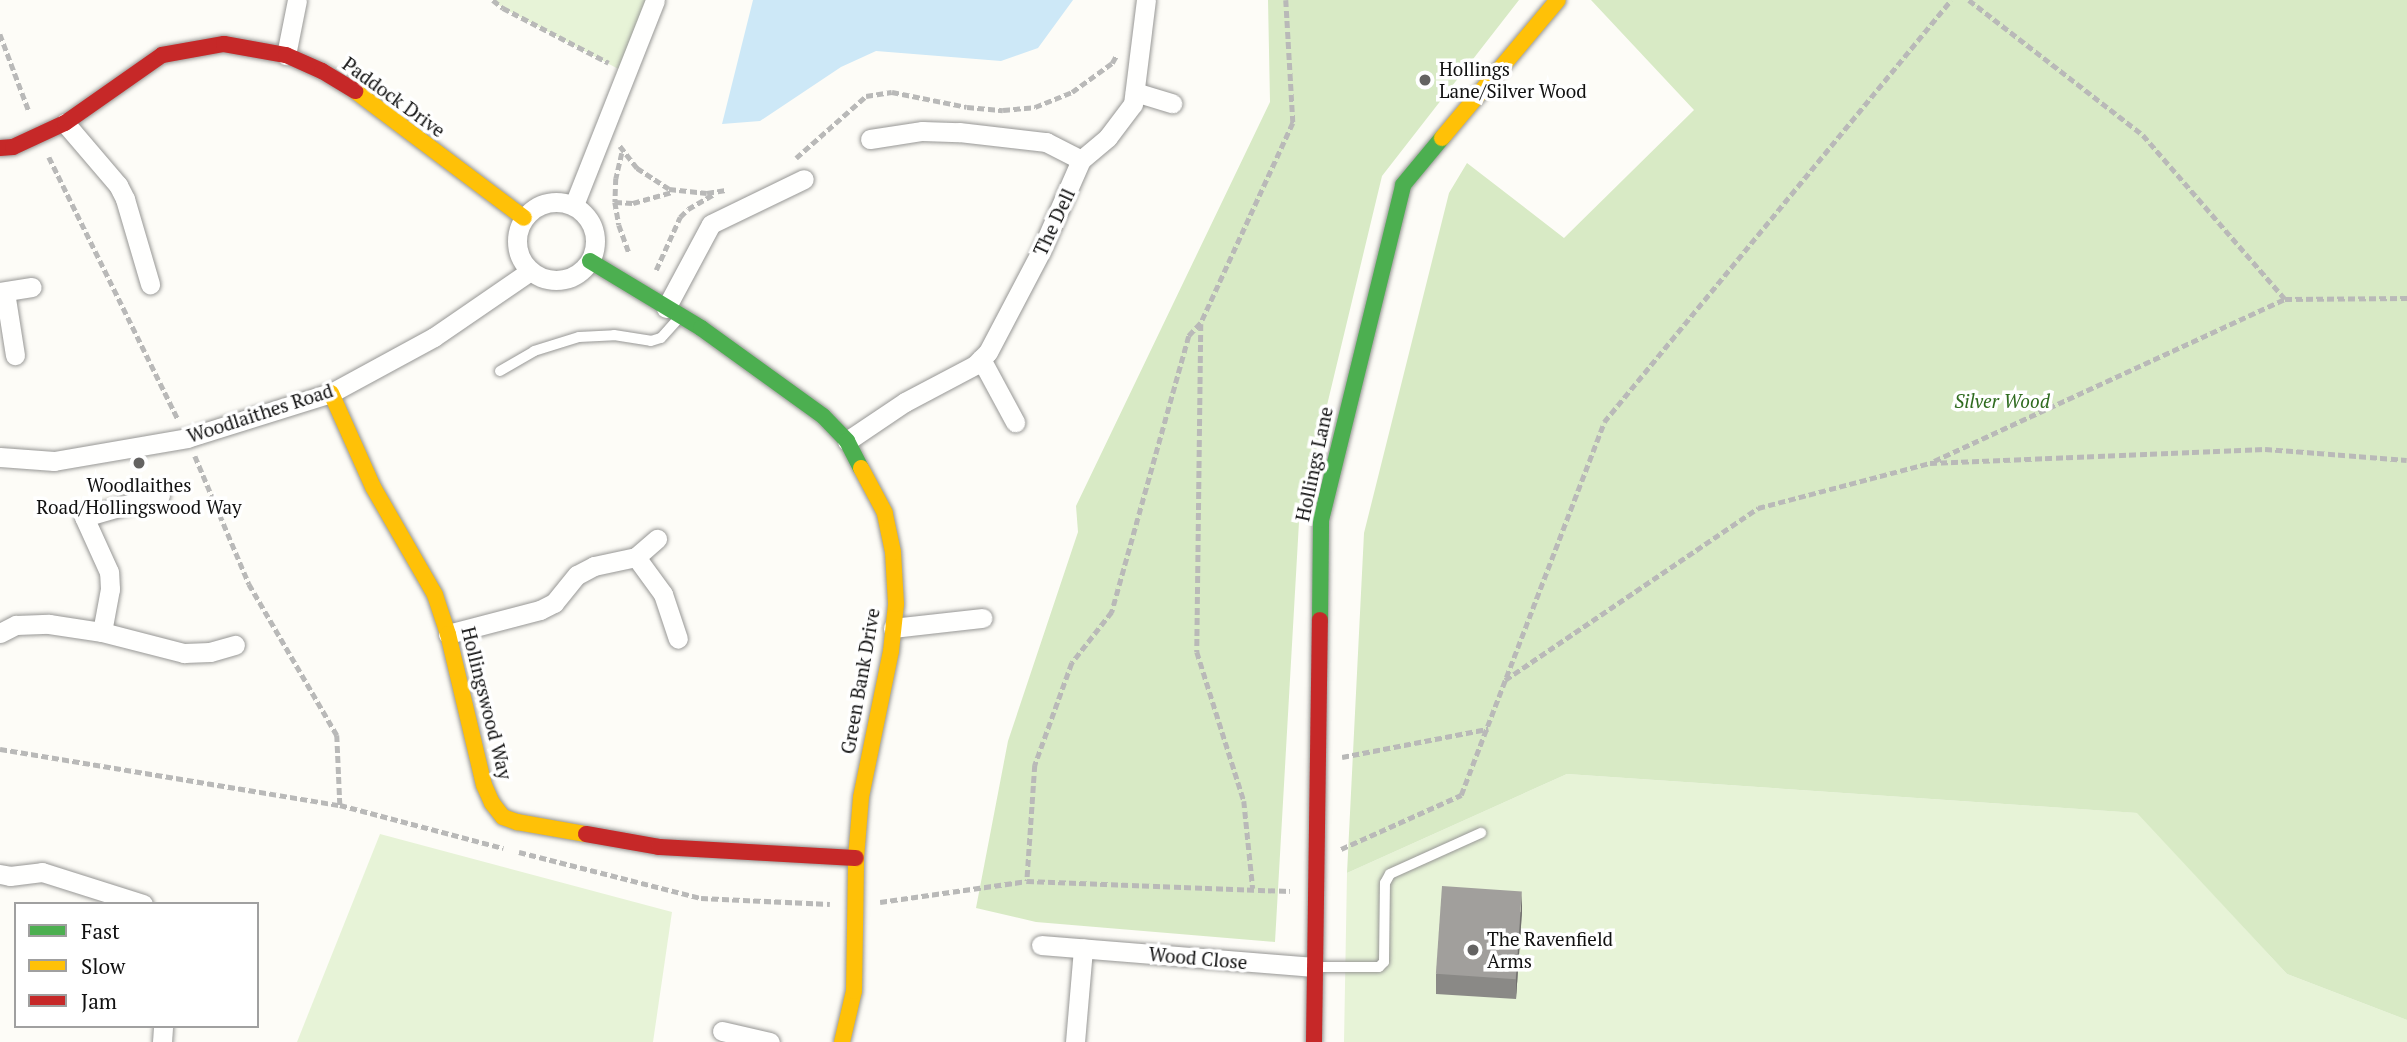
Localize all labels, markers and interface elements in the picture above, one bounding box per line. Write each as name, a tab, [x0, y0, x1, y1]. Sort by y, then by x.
street label: Paddock Drive	[338, 52, 450, 142]
place label: Hollings Lane/Silver Wood	[1439, 58, 1587, 102]
marker: Hollings Lane/Silver Wood	[1417, 72, 1433, 88]
street label: The Dell	[1029, 185, 1079, 259]
street label: Woodlaithes Road	[184, 379, 336, 447]
park label: Silver Wood	[1954, 390, 2050, 412]
street label: Hollings Lane	[1291, 405, 1337, 523]
marker: Woodlaithes Road/Hollingswood Way	[131, 455, 147, 471]
place label: Woodlaithes Road/Hollingswood Way	[36, 474, 242, 518]
street label: Green Bank Drive	[836, 606, 884, 756]
street label: Hollingswood Way	[457, 624, 517, 782]
legend	[14, 902, 259, 1028]
text: Fast	[81, 917, 120, 945]
place label: The Ravenfield Arms	[1487, 928, 1613, 972]
street label: Wood Close	[1148, 942, 1248, 974]
marker: The Ravenfield Arms	[1465, 942, 1481, 958]
text: Slow	[81, 952, 125, 980]
text: Jam	[81, 987, 117, 1015]

